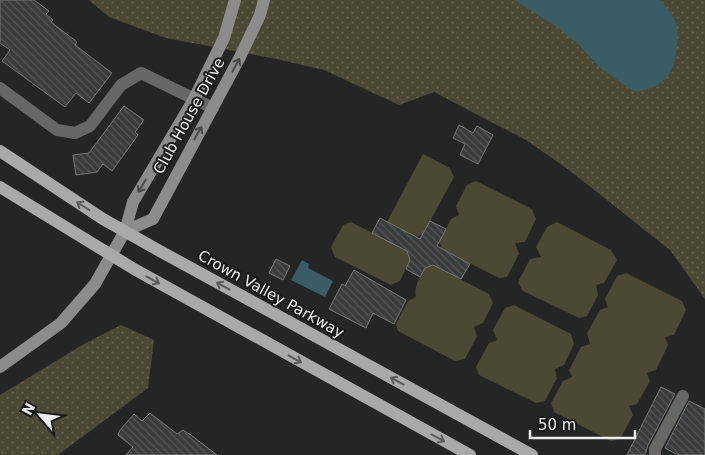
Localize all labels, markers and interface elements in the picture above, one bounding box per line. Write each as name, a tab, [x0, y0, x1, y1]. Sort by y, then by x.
street label: Club House Drive	[150, 55, 228, 177]
one-way arrow	[231, 58, 241, 73]
one-way arrow	[194, 126, 204, 140]
one-way arrow	[137, 179, 147, 193]
one-way arrow	[76, 201, 90, 212]
street label: Crown Valley Parkway	[195, 246, 347, 342]
one-way arrow	[146, 275, 161, 285]
one-way arrow	[216, 281, 231, 290]
one-way arrow	[288, 354, 303, 364]
one-way arrow	[390, 376, 405, 386]
north arrow	[15, 390, 65, 440]
text: N	[19, 400, 38, 418]
scale bar	[530, 408, 635, 440]
text: 50 m	[538, 416, 576, 434]
one-way arrow	[430, 433, 444, 443]

